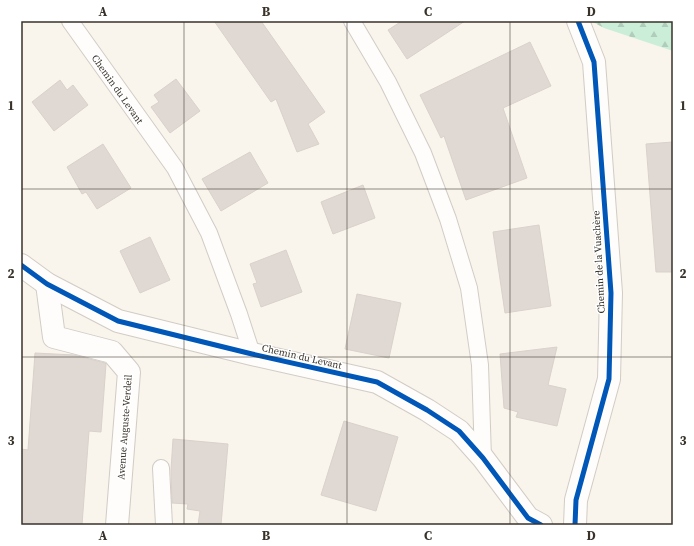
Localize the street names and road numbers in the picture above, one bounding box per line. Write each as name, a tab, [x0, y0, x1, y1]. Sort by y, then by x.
street label: Chemin du Levant	[89, 52, 147, 127]
street label: Chemin de la Vuachère	[589, 210, 608, 314]
street label: Chemin du Levant	[261, 341, 344, 372]
street label: Avenue Auguste-Verdeil	[114, 374, 135, 480]

